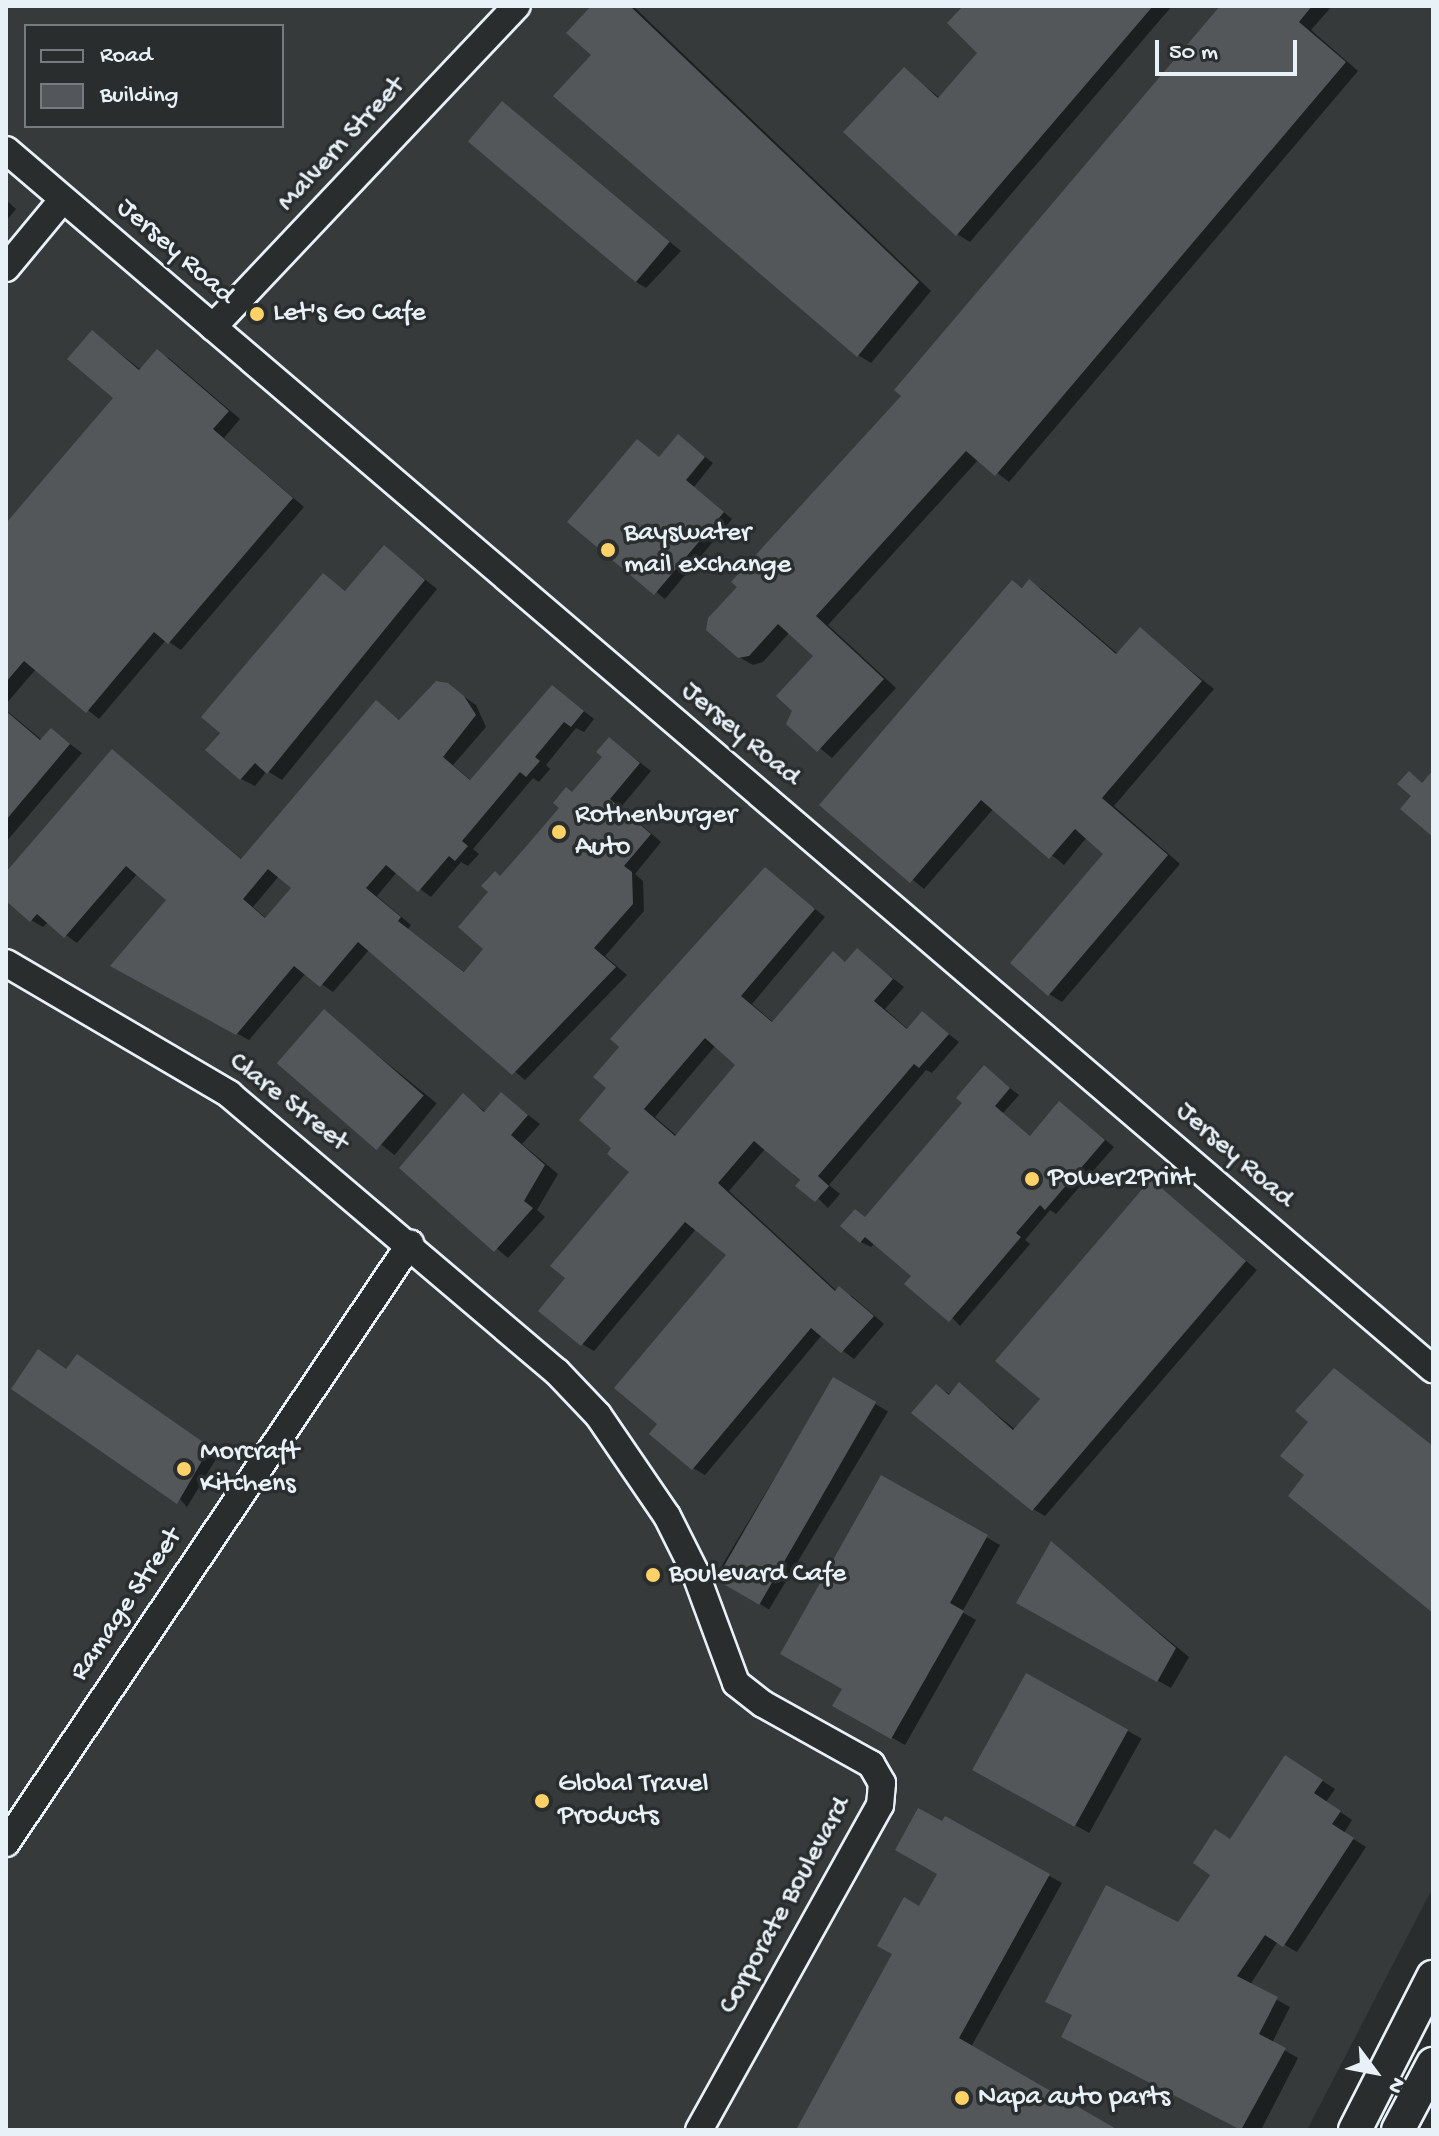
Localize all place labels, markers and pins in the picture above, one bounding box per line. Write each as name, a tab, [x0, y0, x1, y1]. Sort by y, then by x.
place label: Let's Go Cafe	[273, 297, 426, 331]
marker: Let's Go Cafe	[248, 305, 266, 323]
place label: Bayswater mail exchange	[624, 517, 791, 583]
marker: Bayswater mail exchange	[599, 541, 617, 559]
place label: Rothenburger Auto	[575, 799, 737, 865]
marker: Rothenburger Auto	[550, 823, 568, 841]
place label: Power2Print	[1048, 1162, 1194, 1196]
marker: Power2Print	[1023, 1170, 1041, 1188]
place label: Morcraft Kitchens	[200, 1436, 299, 1502]
marker: Morcraft Kitchens	[175, 1460, 193, 1478]
place label: Boulevard Cafe	[669, 1558, 846, 1592]
marker: Boulevard Cafe	[644, 1566, 662, 1584]
place label: Global Travel Products	[558, 1768, 709, 1834]
marker: Global Travel Products	[533, 1792, 551, 1810]
place label: Napa auto parts	[978, 2081, 1170, 2115]
marker: Napa auto parts	[953, 2089, 971, 2107]

